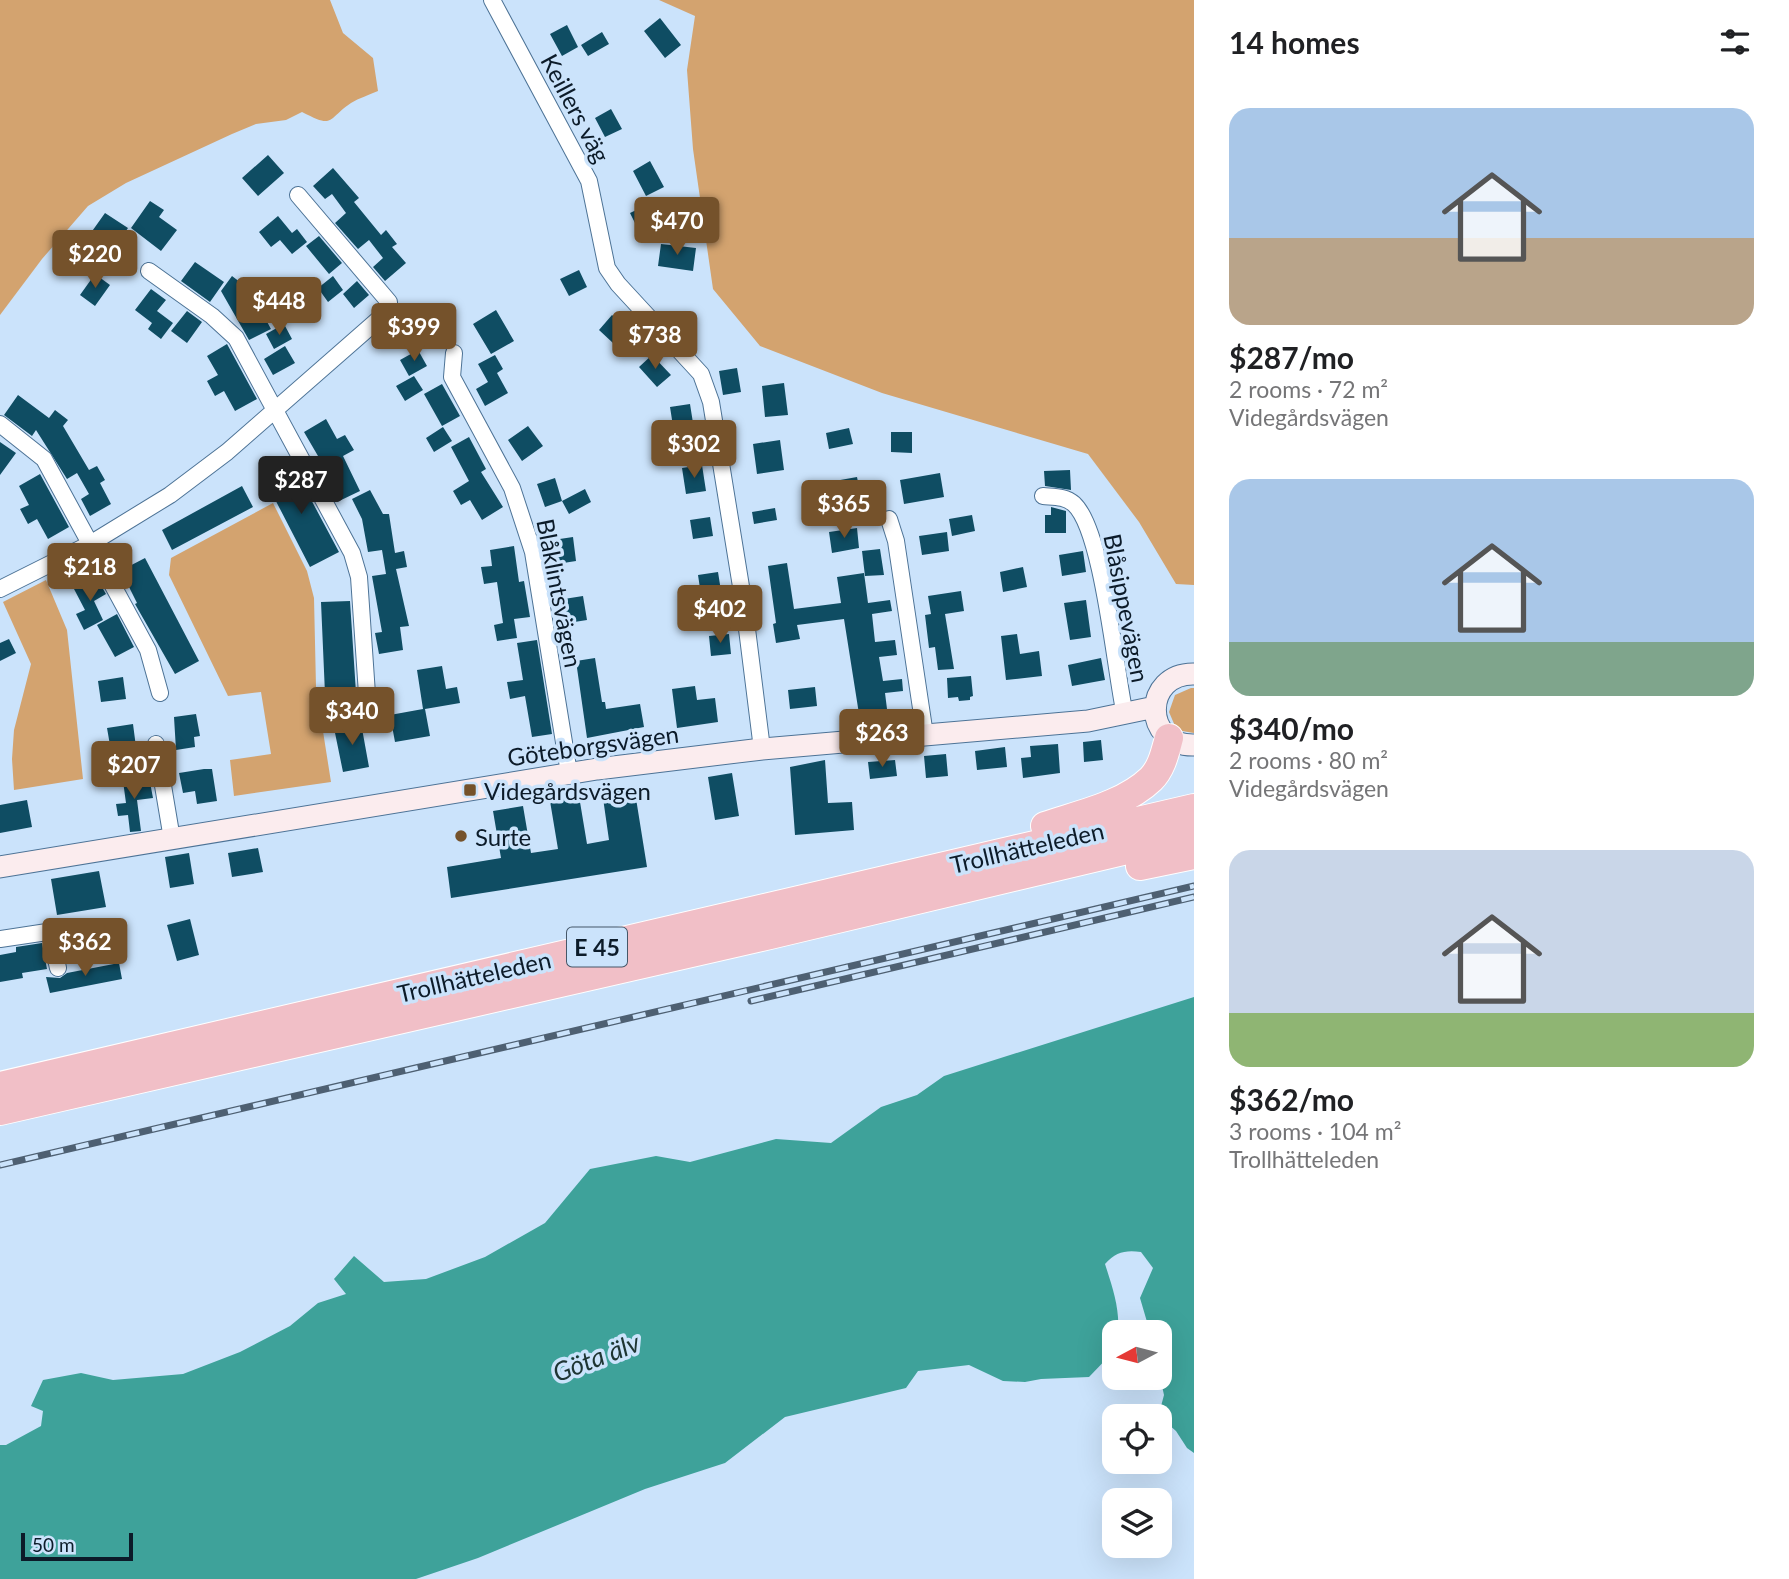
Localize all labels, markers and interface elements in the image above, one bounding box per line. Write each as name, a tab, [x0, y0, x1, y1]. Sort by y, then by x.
icon: filters	[1716, 23, 1754, 61]
text: 14 homes	[1229, 24, 1360, 60]
street label: Keillers väg	[535, 49, 617, 167]
icon: home	[1429, 154, 1555, 280]
pin: $470	[636, 198, 718, 257]
text: $470	[650, 206, 704, 234]
pin: $220	[54, 230, 136, 290]
text: $220	[68, 239, 122, 267]
pin: $448	[238, 278, 320, 337]
text: $448	[252, 286, 306, 314]
pin: $399	[373, 304, 455, 363]
text: $399	[387, 312, 441, 340]
pin: $738	[614, 312, 696, 371]
text: $738	[628, 320, 682, 348]
text: $287/mo	[1229, 339, 1354, 375]
text: 2 rooms · 72 m²	[1229, 375, 1388, 403]
text: Videgårdsvägen	[1229, 403, 1389, 431]
pin: $302	[653, 420, 735, 480]
text: $302	[667, 429, 721, 457]
pin: $287	[260, 456, 342, 516]
text: $287	[274, 465, 328, 493]
pin: $365	[803, 480, 885, 540]
text: $365	[817, 489, 871, 517]
street label: Blåklintsvägen	[531, 516, 589, 670]
icon: home	[1429, 525, 1555, 651]
street label: Blåsippevägen	[1098, 531, 1156, 685]
pin: $218	[49, 544, 131, 603]
text: $218	[63, 552, 117, 580]
pin: $402	[679, 586, 761, 645]
text: $402	[693, 594, 747, 622]
pin: $340	[311, 688, 393, 747]
text: $340	[325, 696, 379, 724]
pin: $263	[841, 710, 923, 769]
text: $340/mo	[1229, 710, 1354, 746]
text: $263	[855, 718, 909, 746]
street label: Göteborgsvägen	[506, 719, 680, 771]
pin: $207	[93, 742, 175, 801]
text: 2 rooms · 80 m²	[1229, 746, 1388, 774]
text: $207	[107, 750, 161, 778]
text: Videgårdsvägen	[1229, 774, 1389, 802]
place label: Videgårdsvägen	[484, 776, 651, 805]
marker: Videgårdsvägen	[462, 782, 478, 798]
street label: Trollhätteleden	[947, 815, 1107, 879]
place label: Surte	[475, 822, 531, 851]
marker: Surte	[453, 828, 469, 844]
icon: home	[1429, 896, 1555, 1022]
pin: $362	[44, 918, 126, 978]
text: $362	[58, 927, 112, 955]
road number: E 45	[567, 928, 627, 966]
street label: Trollhätteleden	[394, 944, 554, 1008]
text: $362/mo	[1229, 1081, 1354, 1117]
text: 3 rooms · 104 m²	[1229, 1117, 1401, 1145]
text: Trollhätteleden	[1229, 1145, 1379, 1173]
north arrow	[1102, 1320, 1172, 1390]
map controls	[1102, 1320, 1172, 1558]
water label: Göta älv	[548, 1326, 645, 1388]
button: locate	[1102, 1404, 1172, 1474]
button: layers	[1102, 1488, 1172, 1558]
scale bar	[21, 1530, 133, 1562]
text: 50 m	[32, 1533, 75, 1556]

